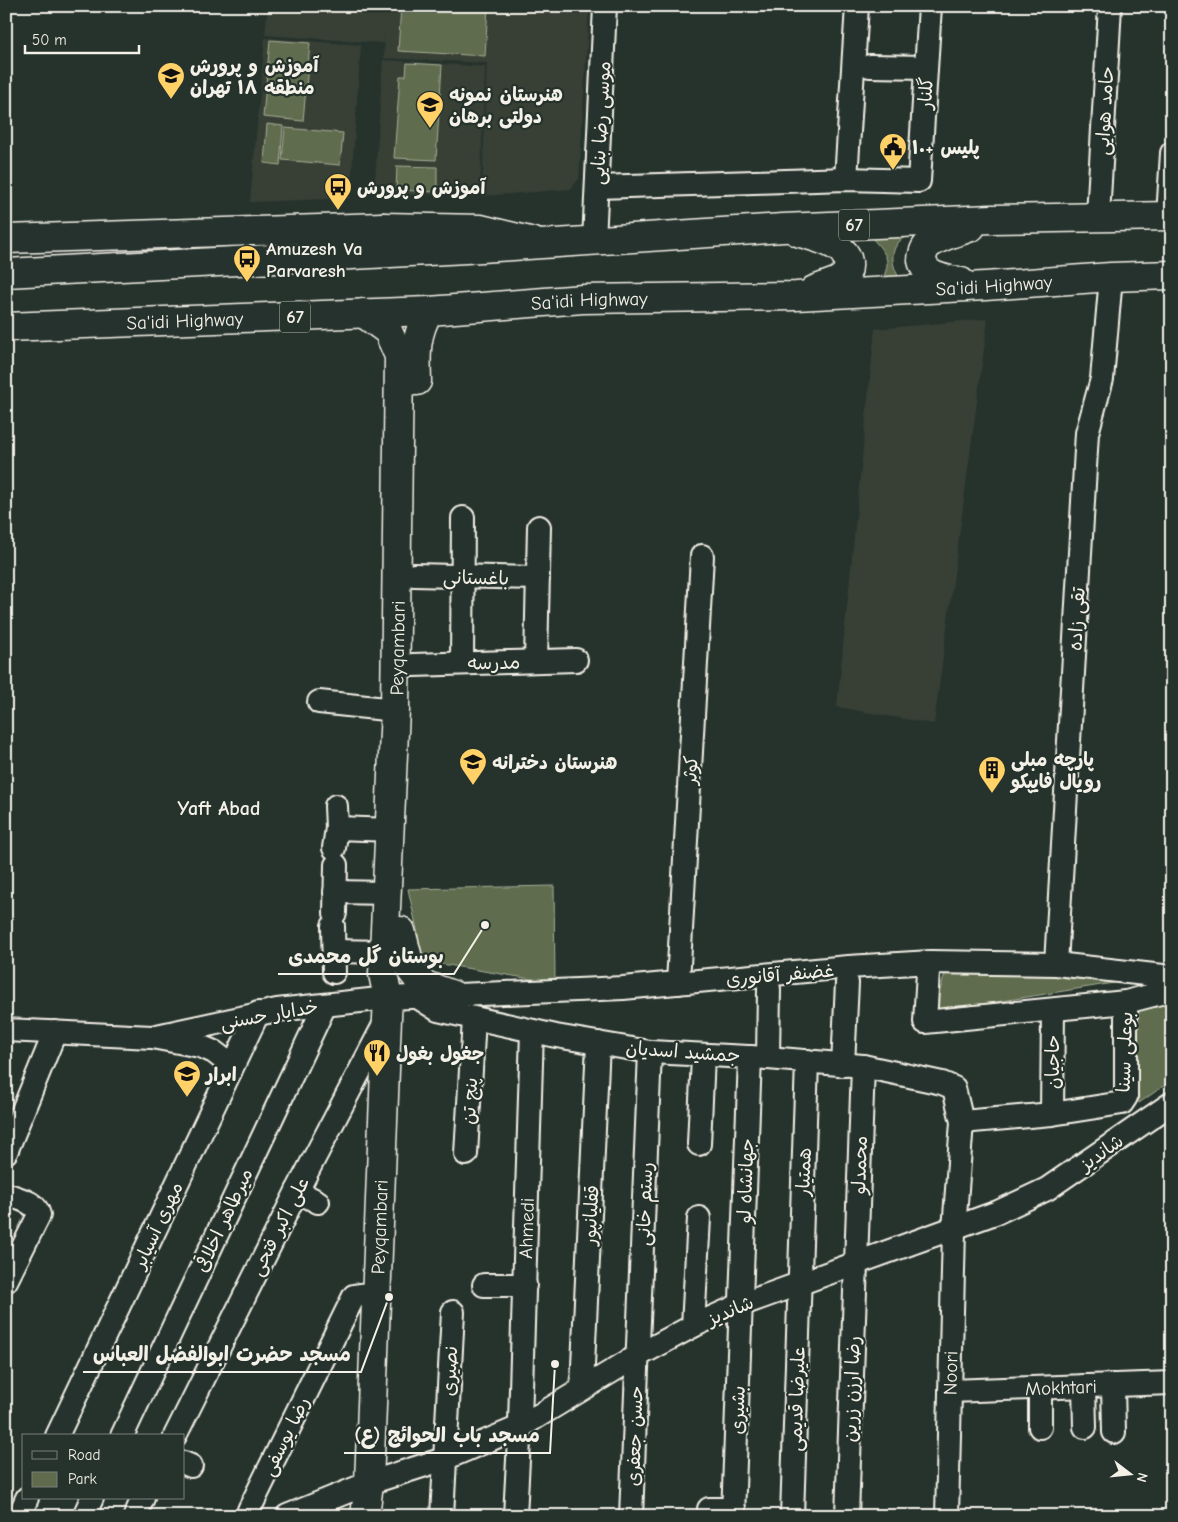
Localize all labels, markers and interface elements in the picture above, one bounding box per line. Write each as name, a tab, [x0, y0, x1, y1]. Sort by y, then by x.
scale bar	[25, 22, 139, 54]
text: 50 m	[32, 31, 67, 49]
place label: آموزش و پرورش منطقه ۱۸ تهران	[190, 55, 319, 99]
school or university icon: آموزش و پرورش منطقه ۱۸ تهران	[156, 61, 186, 100]
street label: موسی رضا بنایی	[587, 61, 616, 186]
street label: حامد هوایی	[1092, 66, 1119, 156]
street label: گلنار	[914, 76, 938, 112]
place label: هنرستان نمونه دولتی برهان	[449, 84, 563, 129]
school or university icon: هنرستان نمونه دولتی برهان	[415, 90, 445, 129]
public building icon: پلیس +۱۰	[878, 132, 908, 171]
place label: پلیس +۱۰	[912, 137, 980, 160]
bus stop icon: آموزش و پرورش	[323, 172, 353, 211]
place label: آموزش و پرورش	[357, 177, 486, 200]
road number: 67	[839, 210, 869, 240]
place label: Amuzesh Va Parvaresh	[266, 238, 363, 282]
bus stop icon: Amuzesh Va Parvaresh	[232, 244, 262, 283]
street label: Sa'idi Highway	[935, 271, 1054, 301]
street label: Sa'idi Highway	[530, 288, 648, 315]
road number: 67	[280, 302, 310, 332]
street label: Sa'idi Highway	[126, 308, 244, 334]
street label: باغستانی	[443, 566, 509, 591]
street label: تقی زاده	[1064, 586, 1091, 652]
street label: Peyqambari	[386, 600, 410, 696]
street label: مدرسه	[468, 652, 520, 674]
school or university icon: هنرستان دخترانه	[458, 747, 488, 786]
place label: پارچه مبلی رویال فایپکو	[1009, 749, 1101, 794]
place label: هنرستان دخترانه	[492, 752, 617, 774]
street label: کوثر	[679, 755, 703, 787]
building icon: پارچه مبلی رویال فایپکو	[977, 755, 1007, 794]
district label: Yaft Abad	[178, 797, 260, 820]
callout: بوستان گل محمدی	[278, 939, 454, 974]
text: بوستان گل محمدی	[288, 944, 444, 969]
street label: غضنفر آقانوری	[725, 959, 835, 991]
street label: خدایار حسنی	[218, 996, 320, 1035]
street label: بوعلی سینا	[1113, 1011, 1138, 1093]
street label: حاجیان	[1042, 1035, 1064, 1089]
street label: جمشید اسدیان	[625, 1037, 741, 1067]
restaurant icon: جغول بغول	[362, 1038, 392, 1077]
place label: جغول بغول	[396, 1043, 484, 1066]
school or university icon: ابرار	[172, 1059, 202, 1098]
place label: ابرار	[204, 1064, 237, 1087]
street label: پنج تن	[458, 1077, 483, 1125]
street label: شاندیز	[1074, 1130, 1128, 1177]
street label: محمدلو	[848, 1135, 873, 1196]
street label: جهانشاه لو	[733, 1138, 759, 1225]
street label: همتیار	[792, 1147, 816, 1198]
street label: رستم خانی	[633, 1162, 660, 1247]
street label: میرطاهر اخلاقی	[188, 1164, 258, 1276]
street label: علی اکبر فتحی	[246, 1173, 315, 1280]
street label: مهری آسیابر	[127, 1178, 188, 1274]
street label: Peyqambari	[367, 1179, 393, 1275]
street label: قفلیانپور	[578, 1184, 605, 1248]
street label: Ahmedi	[515, 1197, 539, 1259]
street label: شاندیز	[702, 1291, 757, 1331]
street label: رضا ارزن زرین	[839, 1335, 865, 1443]
callout: مسجد حضرت ابوالفضل العباس	[83, 1337, 361, 1372]
text: مسجد حضرت ابوالفضل العباس	[93, 1343, 351, 1367]
street label: نصیری	[438, 1345, 462, 1397]
street label: علیرضا قدیمی	[784, 1346, 811, 1452]
street label: Noori	[940, 1351, 962, 1395]
street label: Mokhtari	[1025, 1376, 1097, 1400]
street label: بشیری	[726, 1385, 750, 1435]
street label: حسن جعفری	[622, 1386, 648, 1487]
street label: رضا یوسفی	[257, 1393, 315, 1480]
callout: مسجد باب الحوائج (ع)	[344, 1418, 550, 1453]
text: مسجد باب الحوائج (ع)	[354, 1424, 540, 1449]
legend	[22, 1434, 185, 1500]
text: Road	[68, 1446, 100, 1464]
north arrow	[1106, 1450, 1156, 1500]
text: Park	[68, 1470, 97, 1488]
text: N	[1133, 1471, 1151, 1484]

